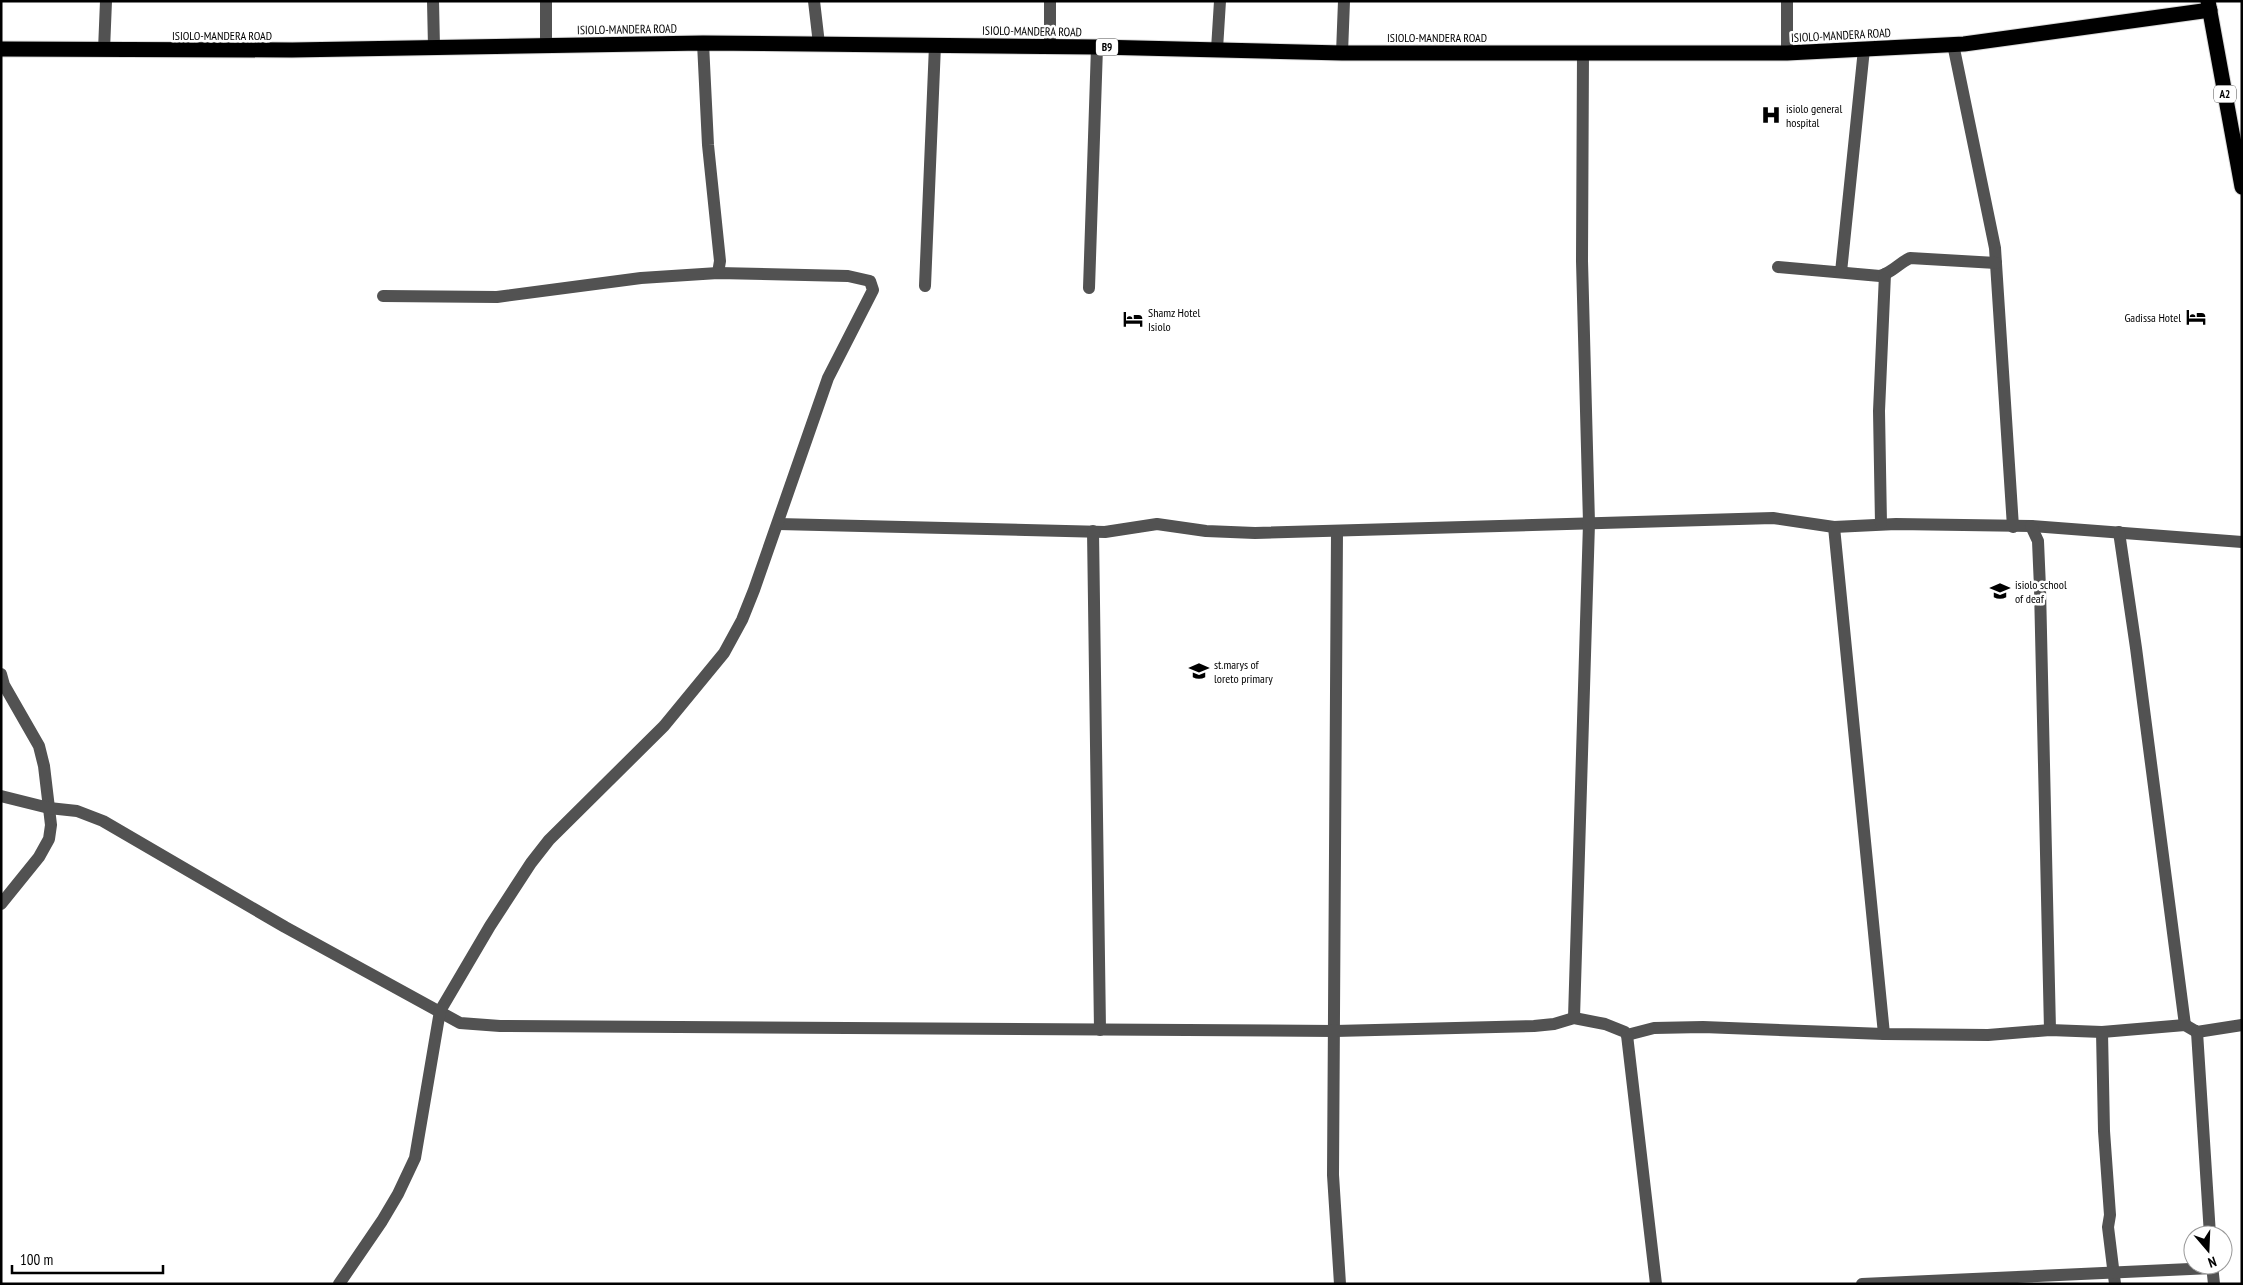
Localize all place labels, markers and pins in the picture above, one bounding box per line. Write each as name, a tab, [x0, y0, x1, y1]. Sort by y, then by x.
place label: isiolo general hospital	[1786, 101, 1842, 130]
hospital icon: isiolo general hospital	[1760, 104, 1782, 126]
place label: Shamz Hotel Isiolo	[1148, 305, 1200, 334]
hotel icon: Gadissa Hotel	[2185, 306, 2207, 328]
hotel icon: Shamz Hotel Isiolo	[1122, 308, 1144, 330]
place label: Gadissa Hotel	[2124, 310, 2181, 325]
place label: isiolo school of deaf	[2015, 577, 2067, 606]
school or university icon: isiolo school of deaf	[1989, 580, 2011, 602]
place label: st.marys of loreto primary	[1214, 657, 1273, 686]
school or university icon: st.marys of loreto primary	[1188, 660, 1210, 682]

